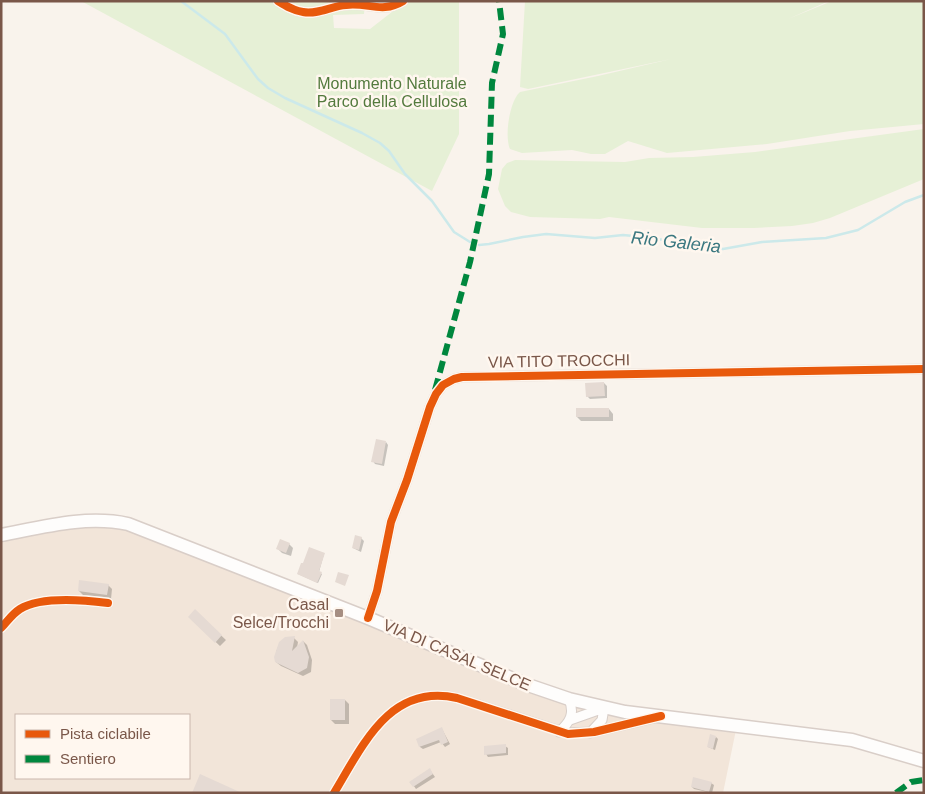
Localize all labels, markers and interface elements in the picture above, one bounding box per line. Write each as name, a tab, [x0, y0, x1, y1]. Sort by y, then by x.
park label: Monumento Naturale Parco della Cellulosa	[317, 75, 467, 110]
water label: Rio Galeria	[630, 227, 722, 257]
street label: VIA TITO TROCCHI	[488, 351, 630, 371]
place label: Casal Selce/Trocchi	[233, 596, 329, 631]
marker: Casal Selce/Trocchi	[333, 607, 345, 619]
street label: VIA DI CASAL SELCE	[381, 616, 533, 694]
legend	[15, 714, 190, 779]
text: Pista ciclabile	[60, 725, 151, 742]
text: Sentiero	[60, 750, 116, 767]

